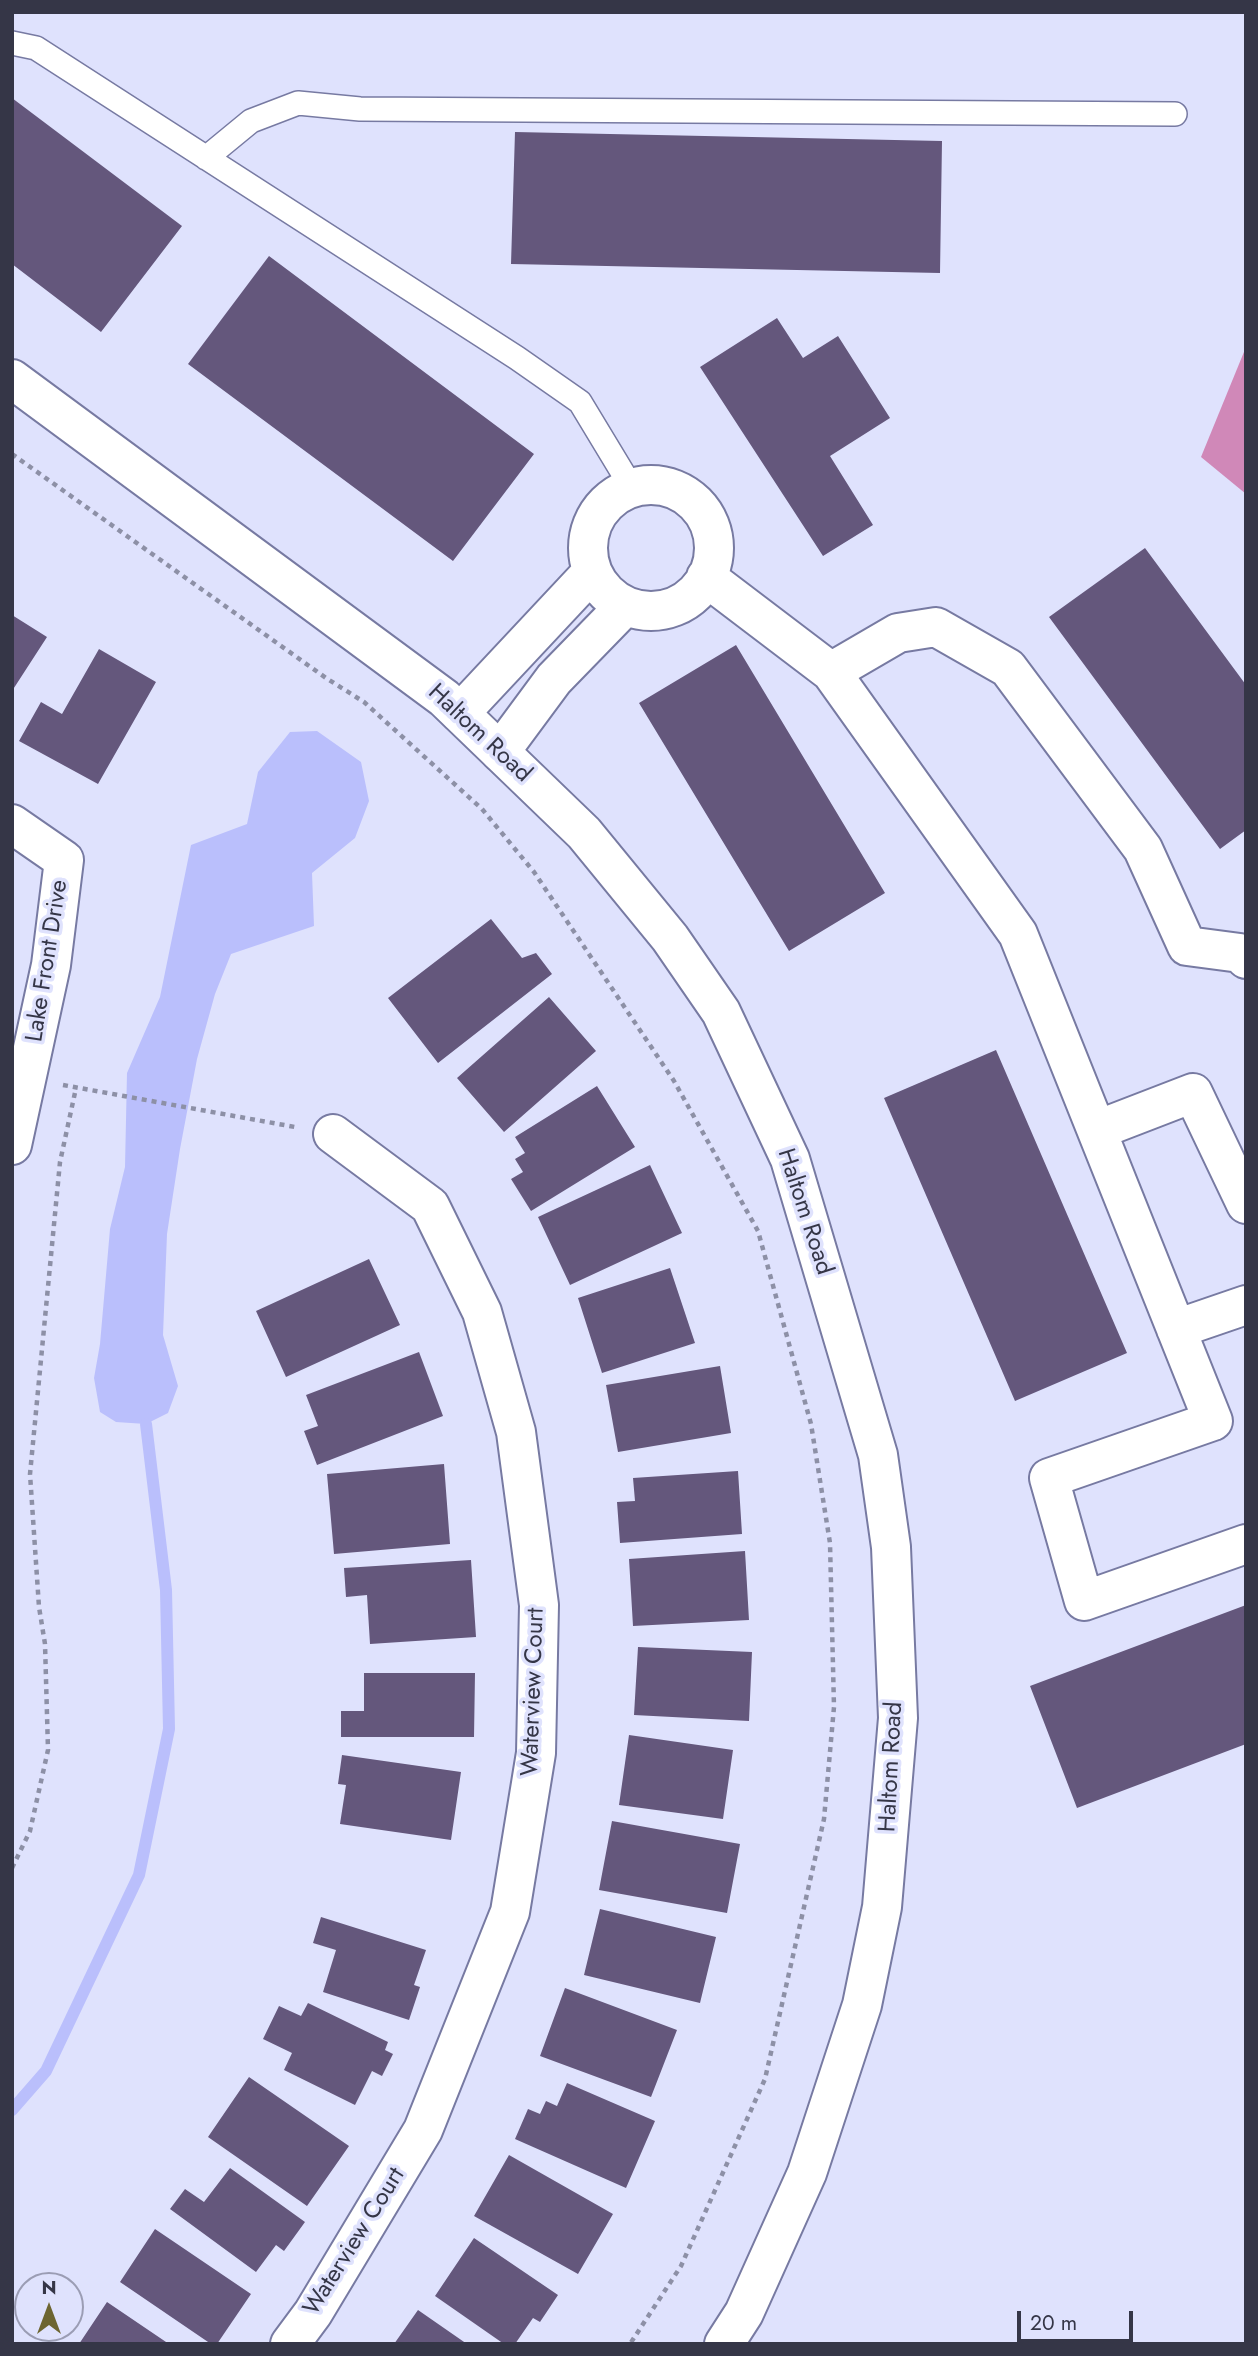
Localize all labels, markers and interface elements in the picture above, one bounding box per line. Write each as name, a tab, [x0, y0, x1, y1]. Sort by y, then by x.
street label: Haltom Road	[421, 679, 537, 789]
street label: Lake Front Drive	[21, 878, 75, 1044]
street label: Haltom Road	[770, 1145, 838, 1279]
street label: Waterview Court	[517, 1607, 551, 1777]
street label: Haltom Road	[874, 1701, 910, 1833]
street label: Waterview Court	[298, 2163, 412, 2321]
north arrow	[14, 2272, 84, 2342]
text: N	[41, 2274, 57, 2301]
scale bar	[1020, 2296, 1136, 2340]
text: 20 m	[1030, 2308, 1077, 2338]

